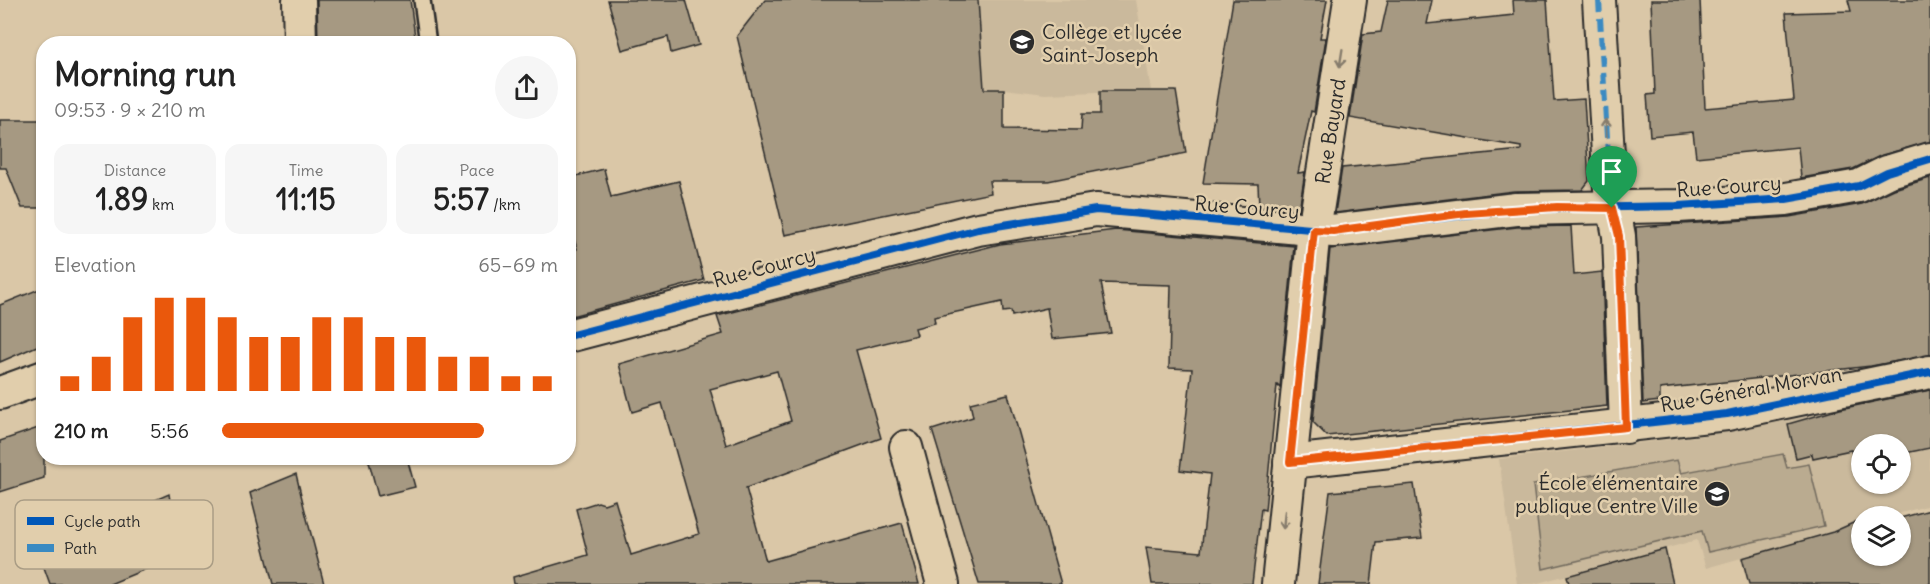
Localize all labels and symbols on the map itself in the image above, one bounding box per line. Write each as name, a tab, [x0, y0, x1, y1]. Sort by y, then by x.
place label: Collège et lycée Saint-Joseph	[1042, 19, 1182, 67]
school or university icon: Collège et lycée Saint-Joseph	[1007, 27, 1037, 57]
one-way arrow	[1335, 47, 1346, 67]
street label: Rue Bayard	[1309, 76, 1350, 186]
one-way arrow	[1600, 119, 1611, 139]
pin	[1586, 146, 1637, 208]
street label: Rue Courcy	[1676, 170, 1782, 202]
street label: Rue Courcy	[1194, 190, 1300, 224]
street label: Rue Courcy	[710, 241, 818, 293]
street label: Rue Général Morvan	[1658, 361, 1844, 417]
place label: École élémentaire publique Centre Ville	[1515, 470, 1698, 518]
school or university icon: École élémentaire publique Centre Ville	[1702, 479, 1732, 509]
legend	[15, 500, 213, 569]
one-way arrow	[1279, 510, 1290, 530]
text: Cycle path	[64, 511, 140, 531]
text: Path	[64, 538, 97, 558]

